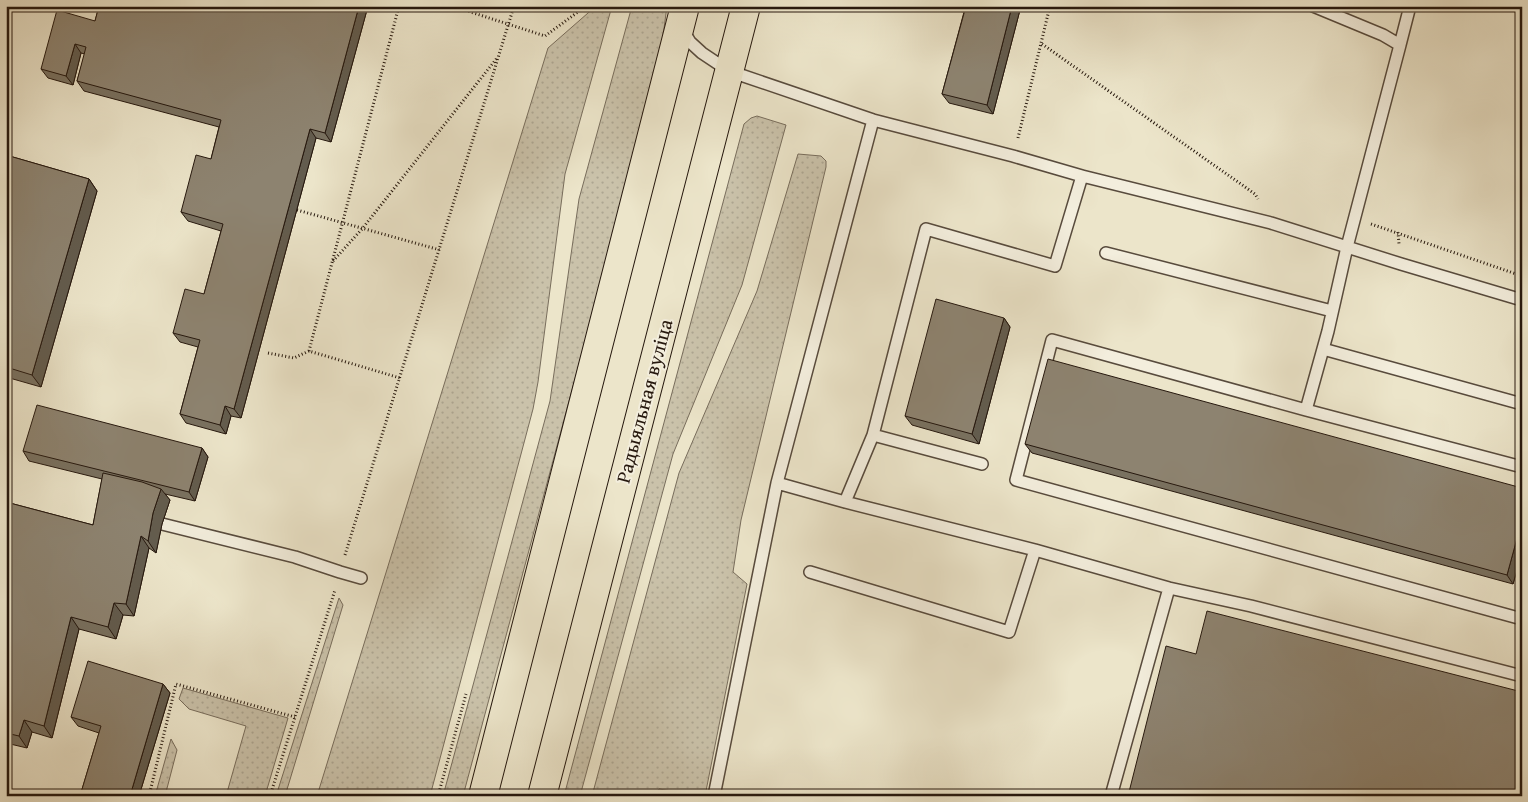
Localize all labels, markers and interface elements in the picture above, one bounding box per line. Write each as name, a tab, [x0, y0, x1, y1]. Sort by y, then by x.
street label: Радыяльная вуліца	[608, 315, 679, 486]

